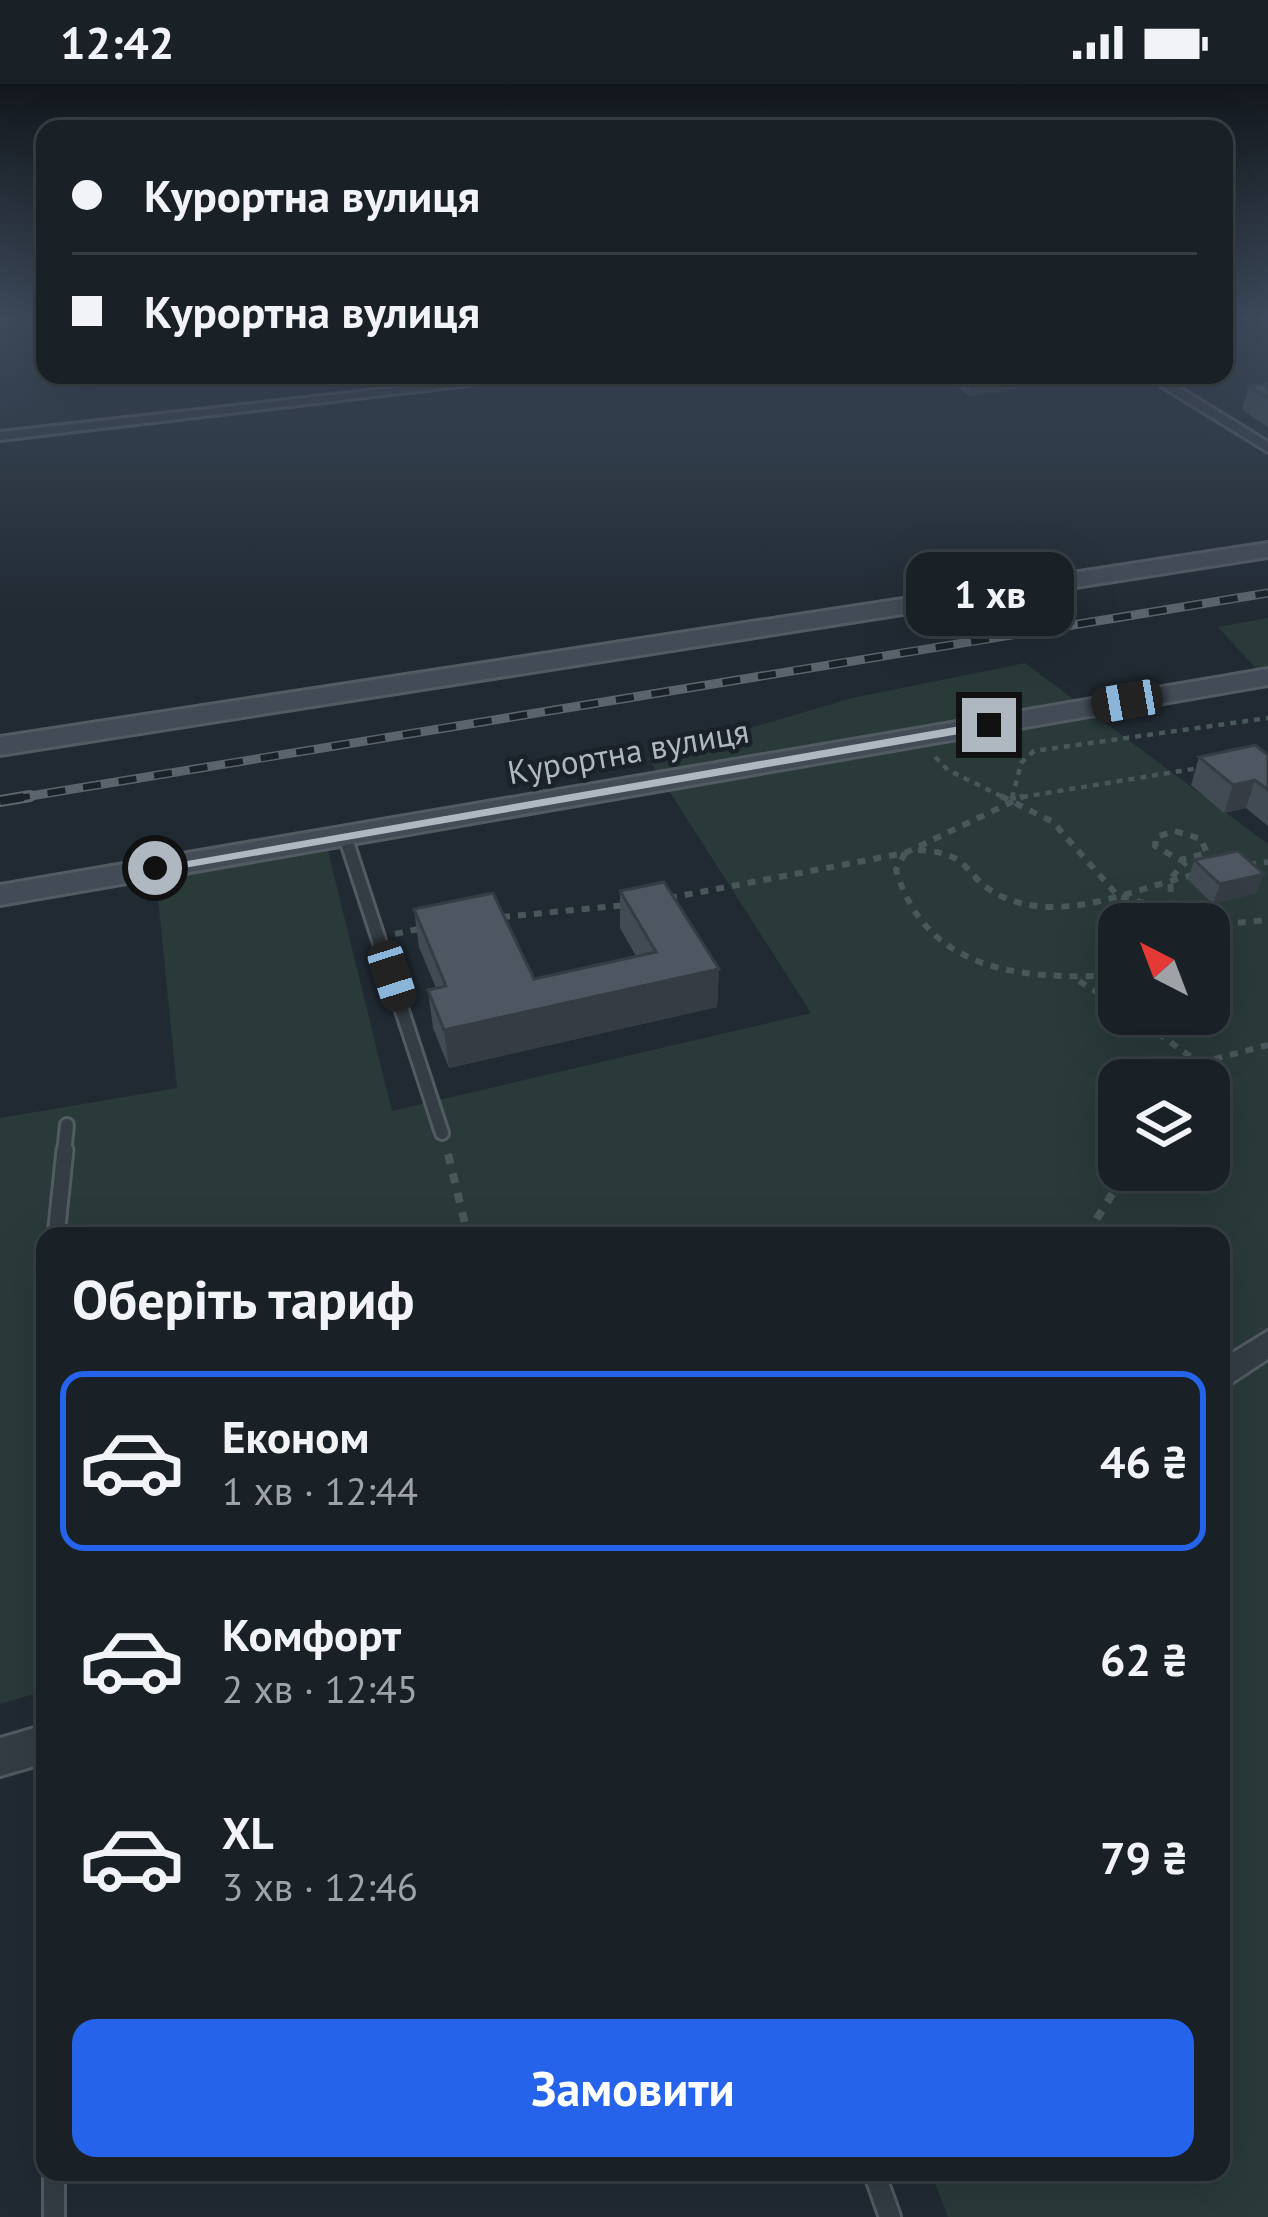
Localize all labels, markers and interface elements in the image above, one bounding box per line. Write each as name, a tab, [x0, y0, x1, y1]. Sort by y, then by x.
text: 12:42	[60, 13, 174, 71]
text: Курортна вулиця	[144, 166, 480, 224]
text: Курортна вулиця	[144, 282, 480, 340]
callout: 1 хв	[905, 551, 1073, 635]
text: 1 хв	[954, 568, 1026, 619]
car	[1088, 677, 1166, 725]
route end	[962, 698, 1016, 752]
street label: Курортна вулиця	[504, 709, 752, 793]
route start	[128, 841, 182, 895]
north arrow	[1098, 903, 1230, 1035]
map controls	[1098, 903, 1230, 1191]
car	[364, 936, 420, 1016]
button: layers	[1098, 1059, 1230, 1191]
text: Оберіть тариф	[72, 1264, 414, 1334]
icon: car	[78, 1407, 186, 1515]
text: Економ	[222, 1407, 369, 1465]
text: 46 ₴	[1100, 1432, 1188, 1490]
text: 1 хв · 12:44	[222, 1465, 418, 1516]
icon: car	[78, 1605, 186, 1713]
text: Комфорт	[222, 1605, 401, 1663]
text: 62 ₴	[1100, 1630, 1188, 1688]
text: 2 хв · 12:45	[222, 1663, 418, 1714]
icon: car	[78, 1803, 186, 1911]
text: XL	[222, 1803, 274, 1861]
text: 79 ₴	[1100, 1828, 1188, 1886]
text: 3 хв · 12:46	[222, 1861, 418, 1912]
button: Замовити	[72, 2019, 1194, 2157]

